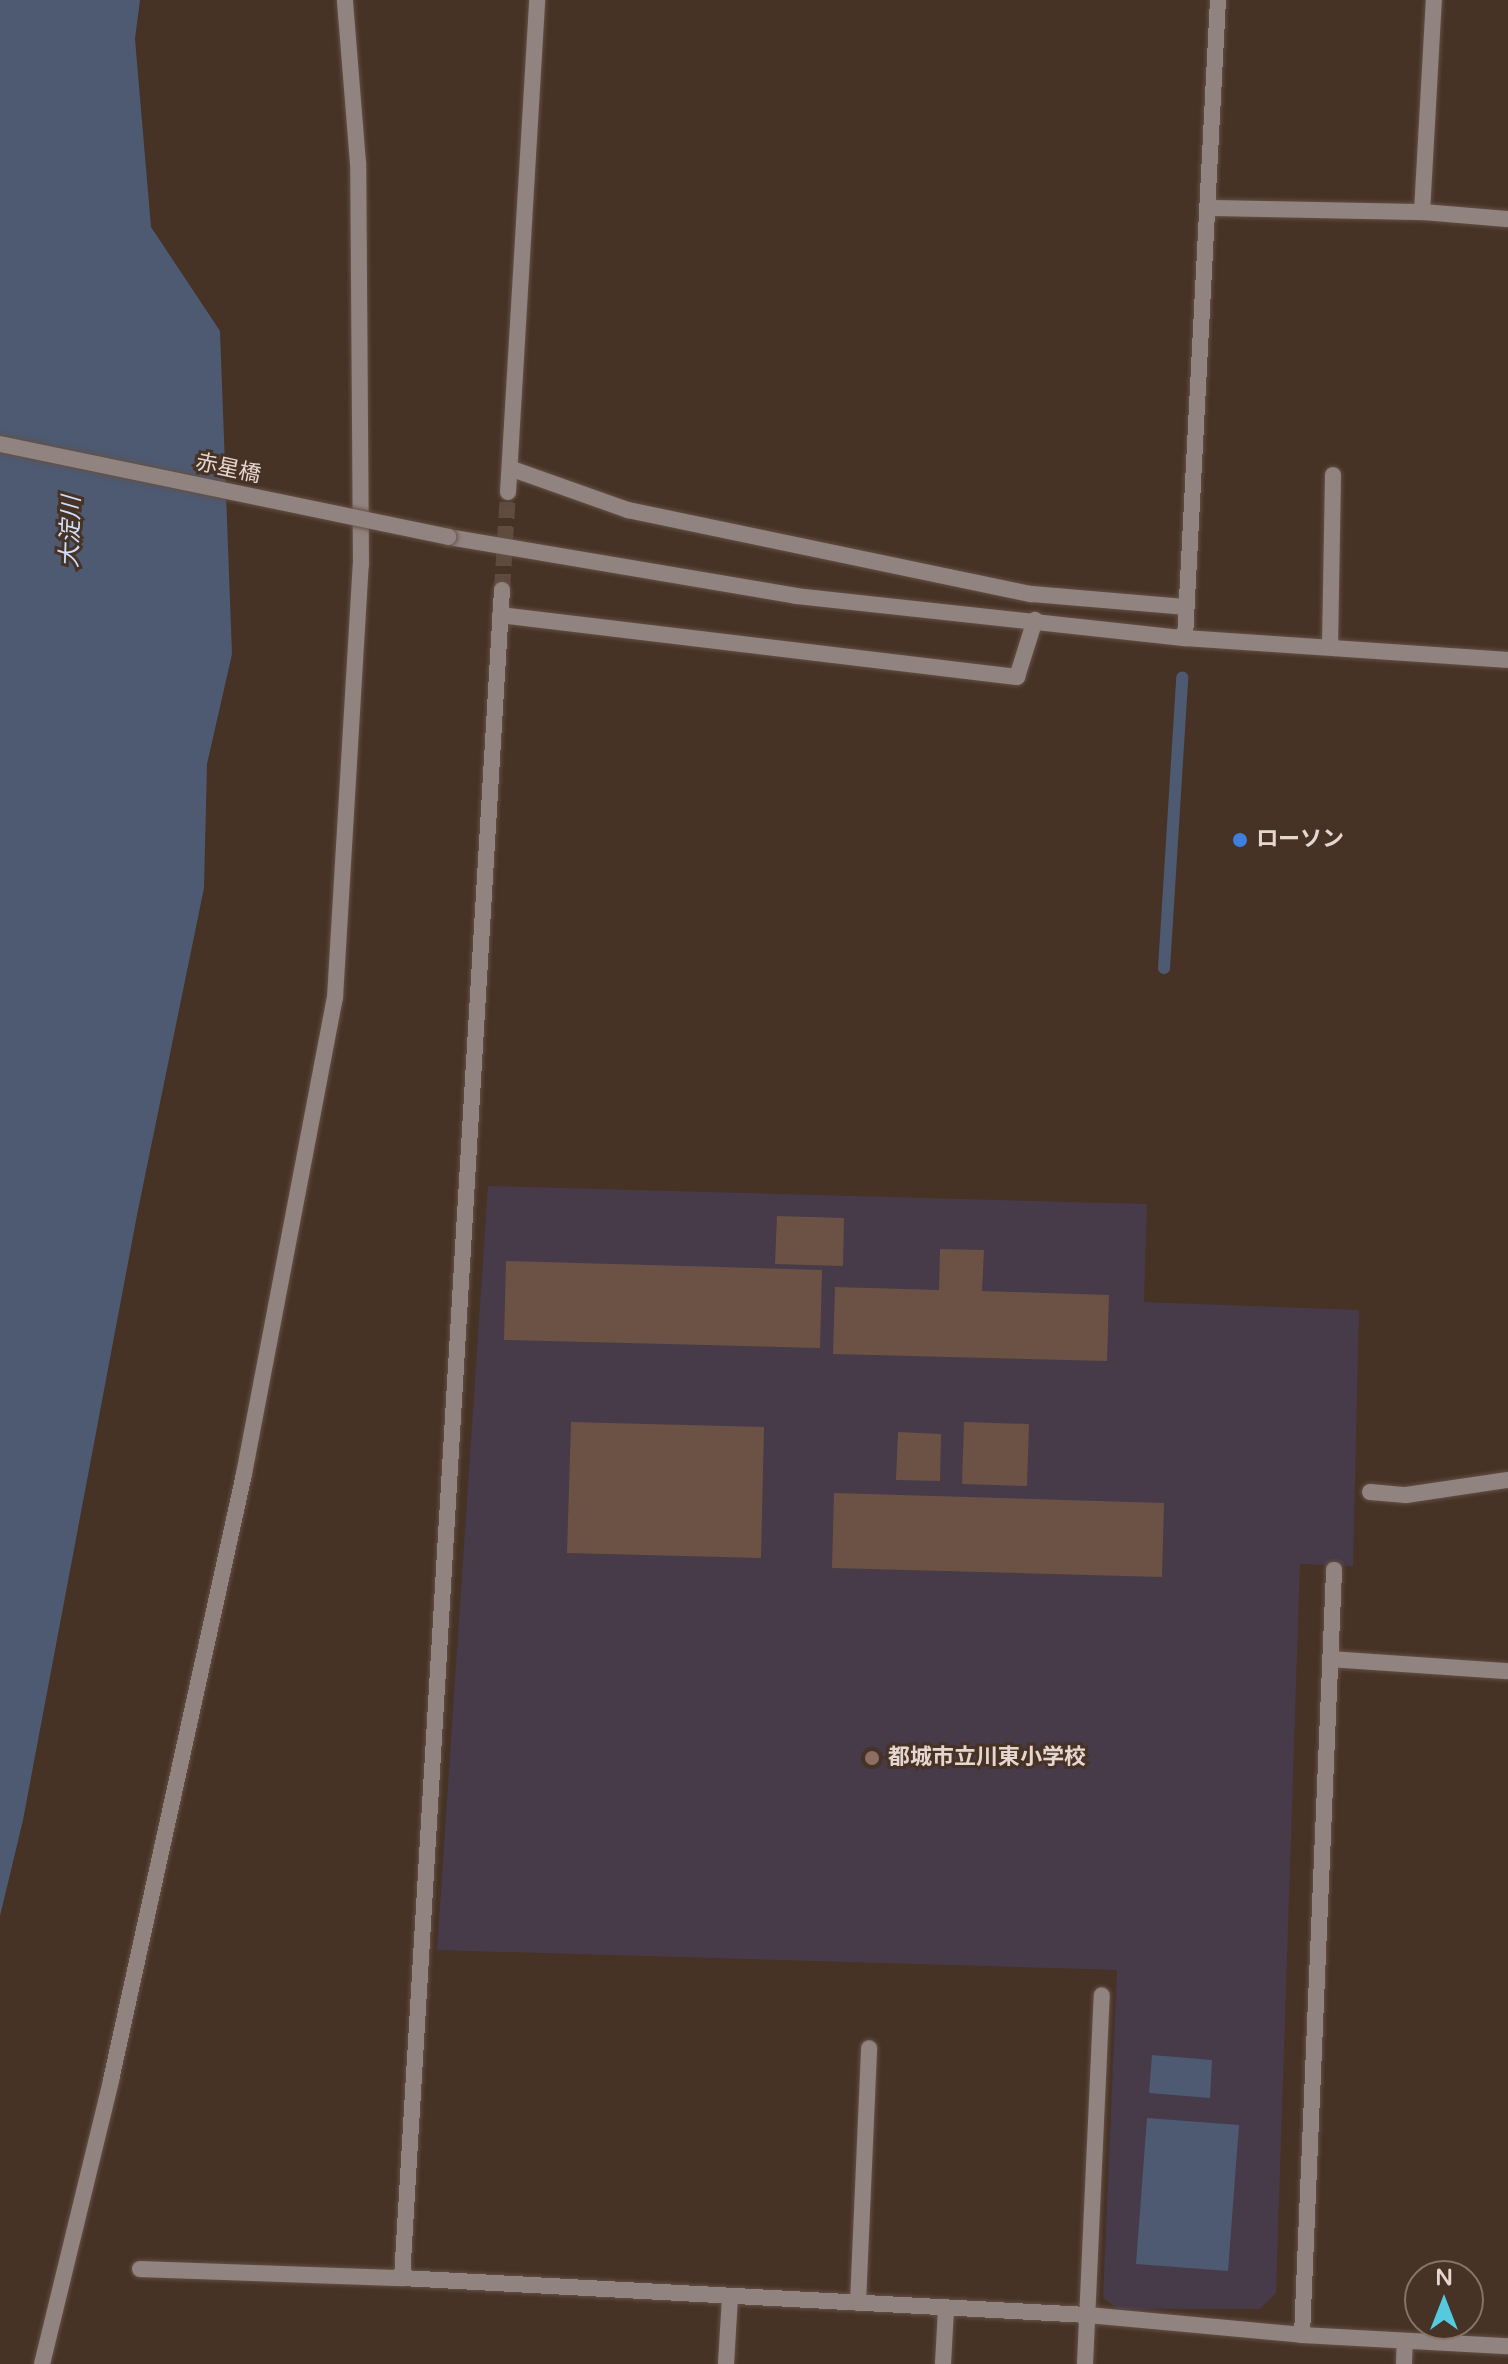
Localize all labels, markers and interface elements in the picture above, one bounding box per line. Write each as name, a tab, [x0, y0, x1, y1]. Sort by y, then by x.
street label: 赤星橋	[193, 449, 263, 489]
water label: 大淀川	[55, 496, 87, 568]
place label: ローソン	[1256, 827, 1344, 853]
marker: ローソン	[1231, 831, 1249, 849]
place label: 都城市立川東小学校	[888, 1745, 1086, 1771]
marker: 都城市立川東小学校	[863, 1749, 881, 1767]
north arrow	[1404, 2260, 1484, 2340]
text: N	[1435, 2265, 1453, 2291]

